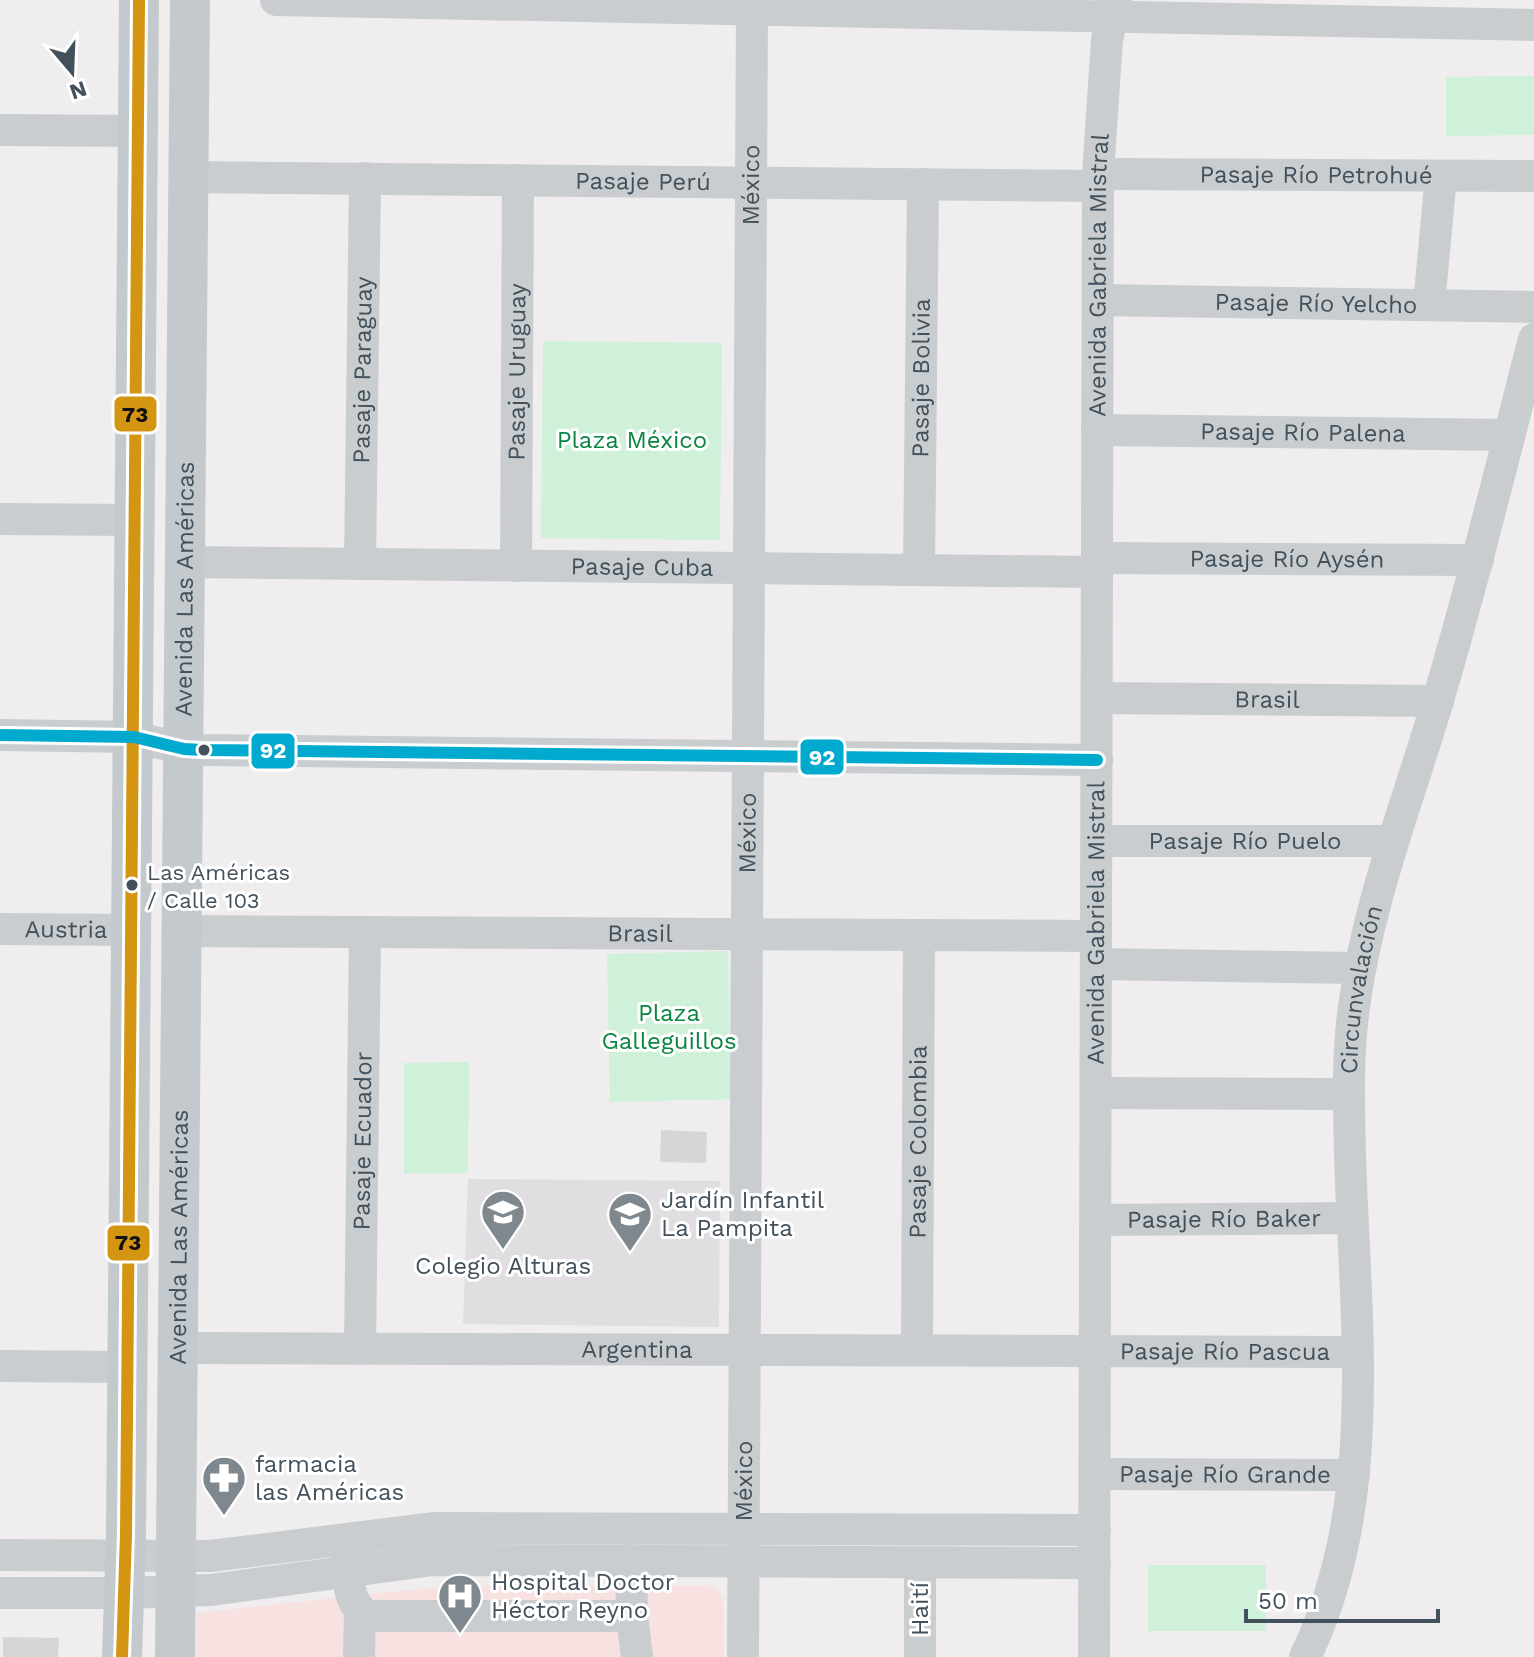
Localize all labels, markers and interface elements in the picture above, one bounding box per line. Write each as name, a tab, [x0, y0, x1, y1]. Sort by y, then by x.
north arrow	[32, 32, 112, 112]
text: N	[67, 76, 90, 105]
street label: Avenida Gabriela Mistral	[1083, 132, 1115, 417]
street label: México	[737, 145, 765, 225]
street label: Pasaje Río Petrohué	[1199, 160, 1433, 190]
street label: Pasaje Perú	[575, 167, 711, 196]
street label: Pasaje Paraguay	[347, 276, 378, 464]
street label: Pasaje Uruguay	[503, 283, 531, 461]
street label: Pasaje Río Yelcho	[1214, 288, 1418, 319]
street label: Pasaje Bolivia	[906, 298, 936, 458]
line badge: 73	[113, 395, 158, 433]
text: 73	[122, 402, 148, 427]
street label: Pasaje Río Palena	[1200, 417, 1406, 448]
park label: Plaza México	[557, 426, 707, 454]
street label: Avenida Las Américas	[170, 461, 200, 717]
street label: Pasaje Río Aysén	[1189, 544, 1385, 574]
street label: Pasaje Cuba	[570, 552, 714, 582]
street label: Brasil	[1234, 685, 1300, 714]
line badge: 92	[250, 732, 296, 770]
text: 92	[260, 738, 286, 763]
line badge: 92	[799, 738, 845, 776]
unlabelled marker	[196, 742, 212, 758]
text: 92	[809, 745, 835, 770]
street label: Avenida Gabriela Mistral	[1082, 780, 1110, 1065]
street label: México	[733, 793, 762, 873]
street label: Pasaje Río Puelo	[1149, 827, 1341, 855]
place label: Las Américas / Calle 103	[147, 860, 290, 913]
marker: Las Américas / Calle 103	[124, 877, 140, 893]
street label: Circunvalación	[1335, 902, 1388, 1075]
street label: Austria	[24, 915, 108, 944]
street label: Brasil	[607, 919, 673, 948]
park label: Plaza Galleguillos	[601, 999, 737, 1055]
street label: Pasaje Colombia	[904, 1045, 932, 1239]
street label: Pasaje Ecuador	[347, 1051, 378, 1231]
street label: Avenida Las Américas	[164, 1109, 194, 1365]
place label: Jardín Infantil La Pampita	[661, 1186, 825, 1242]
school or university icon: Colegio Alturas	[479, 1188, 527, 1251]
school or university icon: Jardín Infantil La Pampita	[606, 1190, 654, 1253]
street label: Pasaje Río Baker	[1127, 1204, 1321, 1234]
line badge: 73	[106, 1224, 151, 1262]
text: 73	[115, 1230, 141, 1255]
place label: Colegio Alturas	[415, 1252, 591, 1280]
street label: Argentina	[581, 1335, 693, 1364]
street label: Pasaje Río Pascua	[1120, 1337, 1330, 1366]
street label: México	[730, 1441, 758, 1521]
place label: farmacia las Américas	[255, 1450, 404, 1506]
pharmacy icon: farmacia las Américas	[200, 1454, 248, 1517]
street label: Pasaje Río Grande	[1119, 1460, 1331, 1489]
place label: Hospital Doctor Héctor Reyno	[491, 1568, 675, 1624]
hospital icon: Hospital Doctor Héctor Reyno	[436, 1572, 484, 1635]
scale bar	[1246, 1573, 1438, 1623]
street label: Haití	[906, 1582, 934, 1636]
text: 50 m	[1258, 1587, 1318, 1615]

